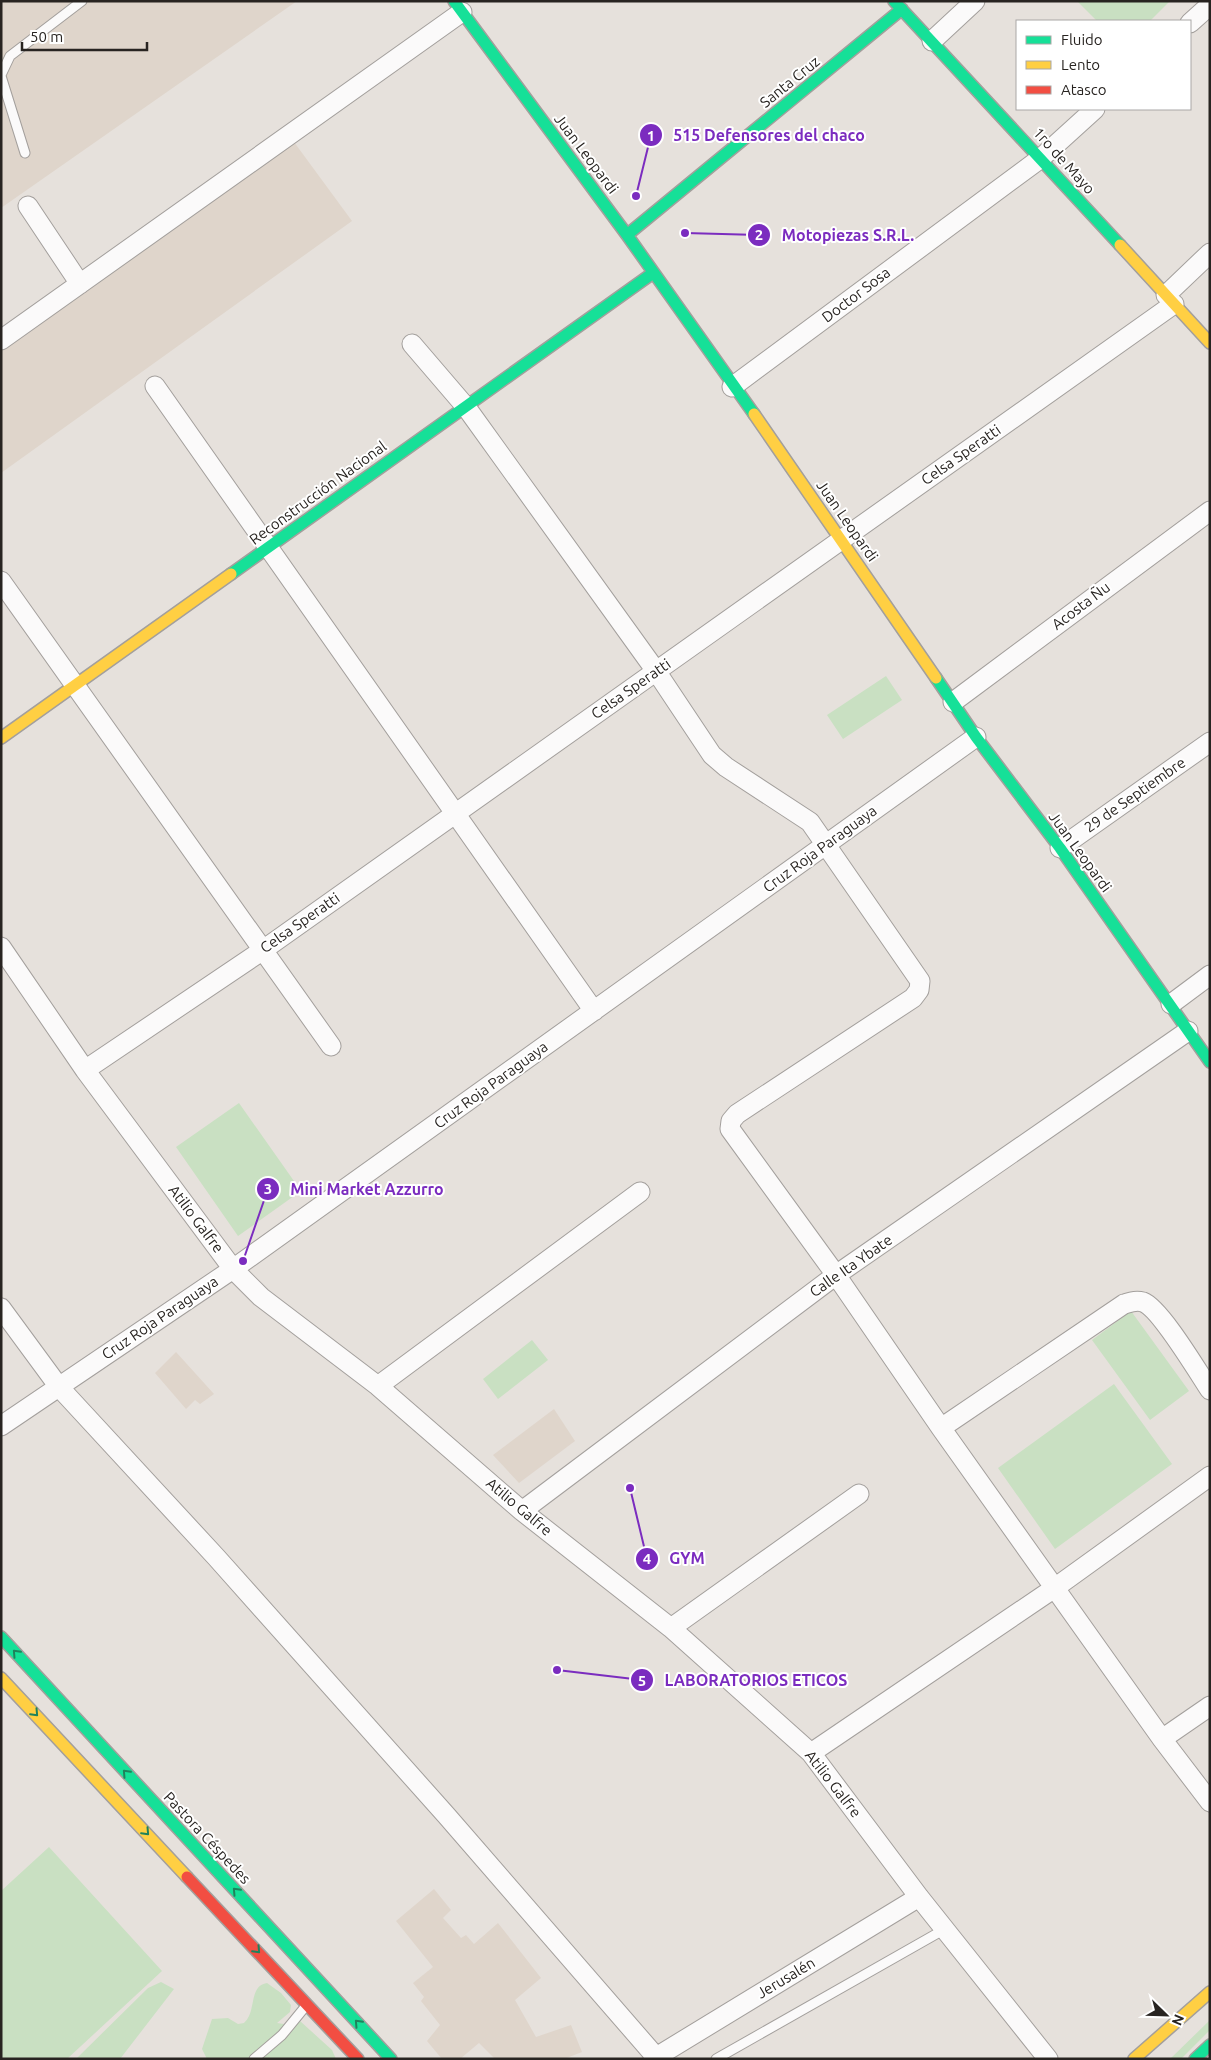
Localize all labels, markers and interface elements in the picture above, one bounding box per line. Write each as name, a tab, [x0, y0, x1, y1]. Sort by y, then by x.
scale bar	[22, 20, 148, 52]
legend	[1016, 20, 1191, 110]
text: 50 m	[30, 28, 63, 45]
text: Fluido	[1061, 31, 1103, 48]
street label: Santa Cruz	[757, 52, 823, 111]
text: Lento	[1061, 56, 1100, 73]
text: Atasco	[1061, 81, 1107, 98]
street label: Juan Leopardi	[551, 111, 622, 197]
callout: 515 Defensores del chaco	[638, 120, 875, 151]
street label: 1ro de Mayo	[1030, 124, 1099, 197]
text: 515 Defensores del chaco	[673, 126, 865, 144]
text: 1	[647, 127, 655, 144]
callout: Motopiezas S.R.L.	[747, 219, 924, 250]
text: 2	[755, 226, 763, 243]
text: Motopiezas S.R.L.	[782, 226, 914, 244]
street label: Doctor Sosa	[818, 263, 893, 326]
street label: Celsa Speratti	[918, 421, 1004, 488]
street label: Reconstrucción Nacional	[246, 437, 389, 548]
street label: Juan Leopardi	[813, 477, 882, 564]
street label: Acosta Ñu	[1048, 578, 1113, 633]
street label: Celsa Speratti	[588, 655, 674, 722]
street label: 29 de Septiembre	[1081, 753, 1188, 836]
street label: Cruz Roja Paraguaya	[760, 802, 880, 896]
street label: Juan Leopardi	[1046, 808, 1115, 895]
street label: Celsa Speratti	[257, 889, 343, 956]
street label: Cruz Roja Paraguaya	[431, 1038, 551, 1132]
callout: Mini Market Azzurro	[255, 1174, 454, 1205]
text: 3	[264, 1180, 272, 1197]
text: Mini Market Azzurro	[290, 1180, 444, 1198]
street label: Atilio Galfre	[165, 1182, 227, 1256]
street label: Calle Ita Ybate	[806, 1231, 895, 1300]
street label: Cruz Roja Paraguaya	[98, 1272, 221, 1363]
street label: Atilio Galfre	[483, 1474, 556, 1539]
callout: GYM	[634, 1543, 715, 1574]
text: GYM	[669, 1549, 705, 1567]
text: 4	[643, 1550, 651, 1567]
one-way arrow	[13, 1650, 22, 1659]
callout: LABORATORIOS ETICOS	[630, 1665, 858, 1696]
text: LABORATORIOS ETICOS	[665, 1671, 847, 1689]
text: 5	[638, 1672, 646, 1689]
one-way arrow	[29, 1708, 38, 1717]
street label: Atilio Galfre	[802, 1747, 865, 1821]
one-way arrow	[123, 1769, 132, 1778]
street label: Pastora Céspedes	[161, 1788, 254, 1887]
one-way arrow	[140, 1826, 149, 1835]
one-way arrow	[233, 1888, 242, 1897]
one-way arrow	[251, 1945, 260, 1954]
street label: Jerusalén	[754, 1954, 818, 2002]
north arrow	[1141, 1990, 1191, 2040]
text: N	[1169, 2012, 1187, 2028]
one-way arrow	[355, 2020, 364, 2029]

